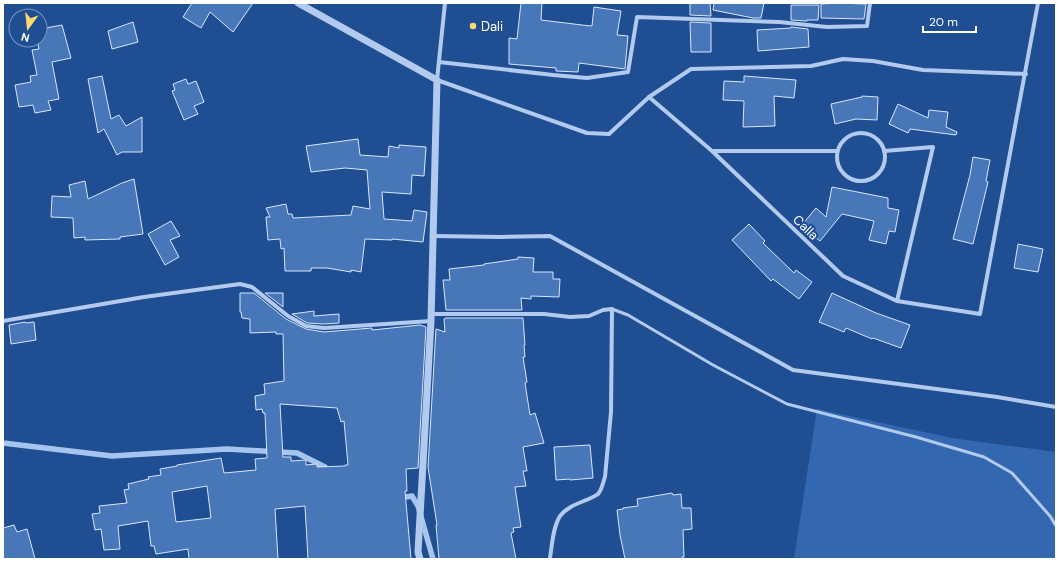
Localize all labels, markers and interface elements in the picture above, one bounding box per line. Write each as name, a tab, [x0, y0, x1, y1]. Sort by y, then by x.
north arrow	[8, 8, 48, 48]
scale bar	[923, 8, 976, 34]
text: 20 m	[929, 14, 958, 30]
place label: Dali	[481, 18, 503, 35]
marker: Dali	[468, 21, 478, 31]
text: N	[20, 30, 31, 45]
street label: Calla	[789, 211, 822, 244]

